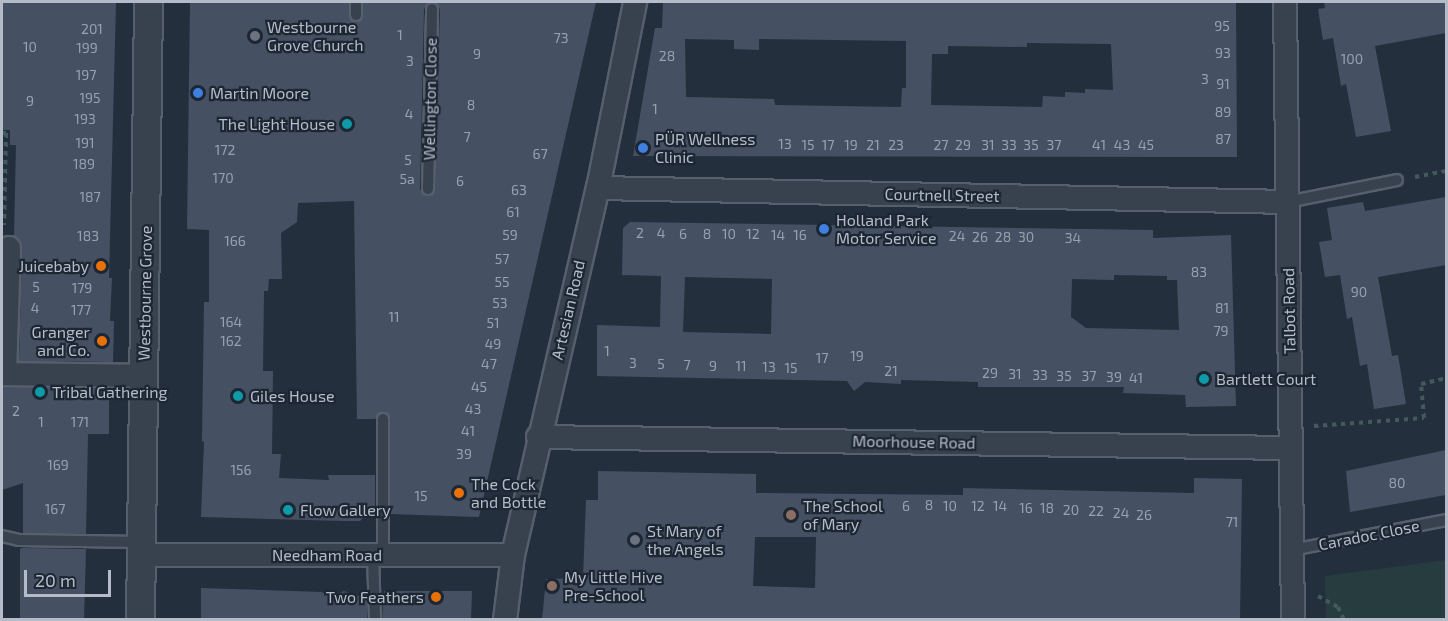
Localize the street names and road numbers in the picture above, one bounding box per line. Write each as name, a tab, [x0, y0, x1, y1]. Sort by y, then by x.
street label: Wellington Close	[419, 37, 441, 161]
street label: Courtnell Street	[884, 184, 1000, 206]
street label: Westbourne Grove	[134, 225, 156, 361]
street label: Artesian Road	[547, 258, 589, 362]
street label: Talbot Road	[1279, 268, 1299, 354]
street label: Moorhouse Road	[852, 431, 976, 453]
street label: Caradoc Close	[1317, 516, 1421, 554]
street label: Needham Road	[272, 545, 382, 565]

